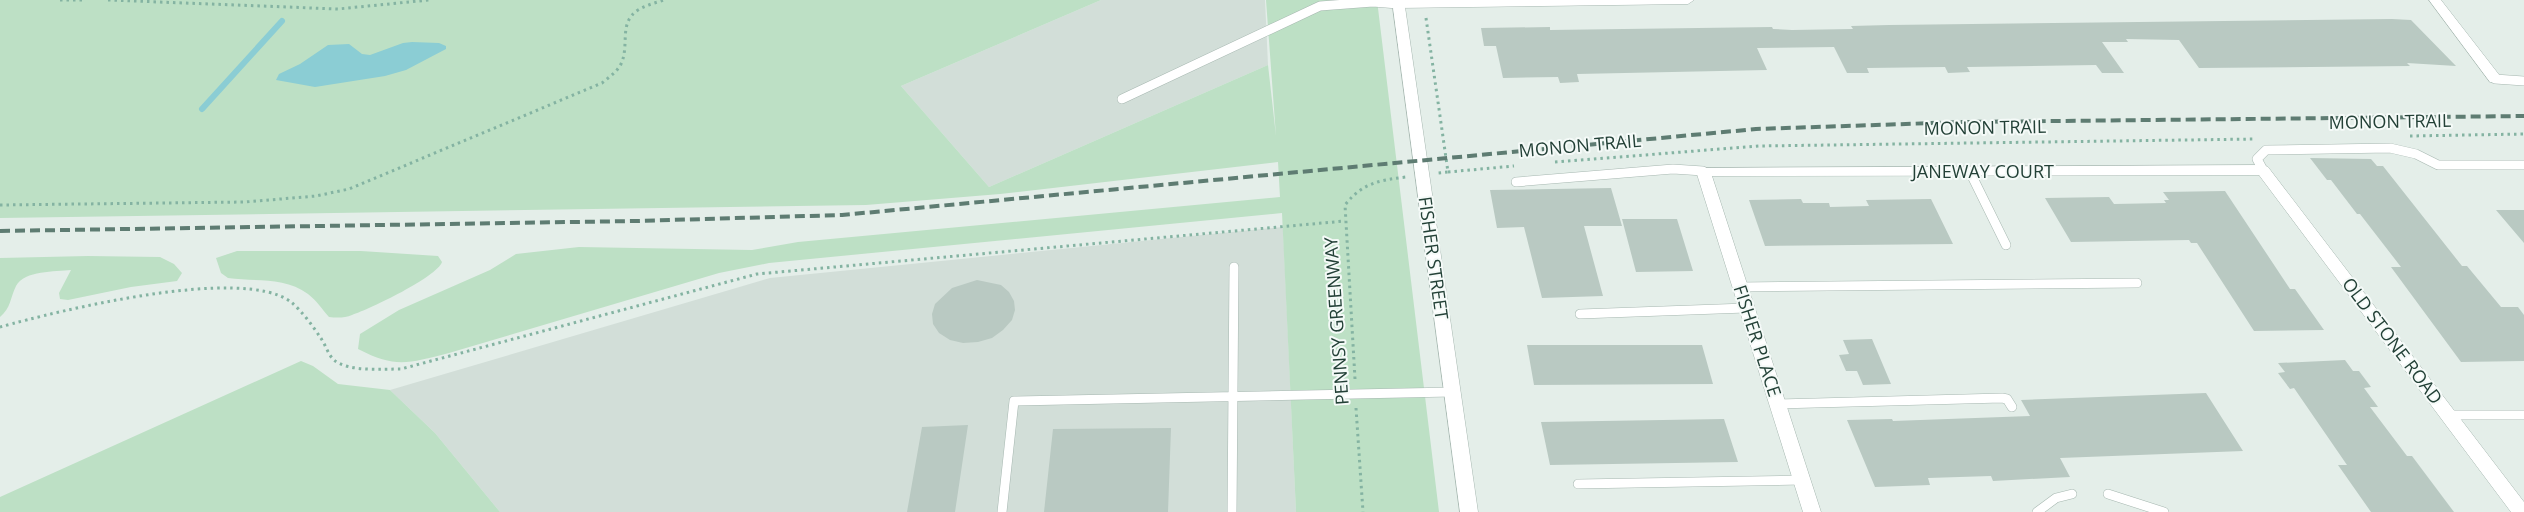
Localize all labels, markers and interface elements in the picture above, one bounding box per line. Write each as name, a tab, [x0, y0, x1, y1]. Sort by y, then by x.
street label: MONON TRAIL	[2328, 108, 2452, 134]
street label: MONON TRAIL	[1923, 114, 2047, 140]
street label: MONON TRAIL	[1518, 128, 1642, 162]
street label: JANEWAY COURT	[1910, 159, 2054, 183]
street label: FISHER STREET	[1413, 195, 1455, 321]
street label: PENNSY GREENWAY	[1318, 235, 1354, 406]
street label: OLD STONE ROAD	[2337, 272, 2448, 409]
street label: FISHER PLACE	[1729, 282, 1787, 400]

